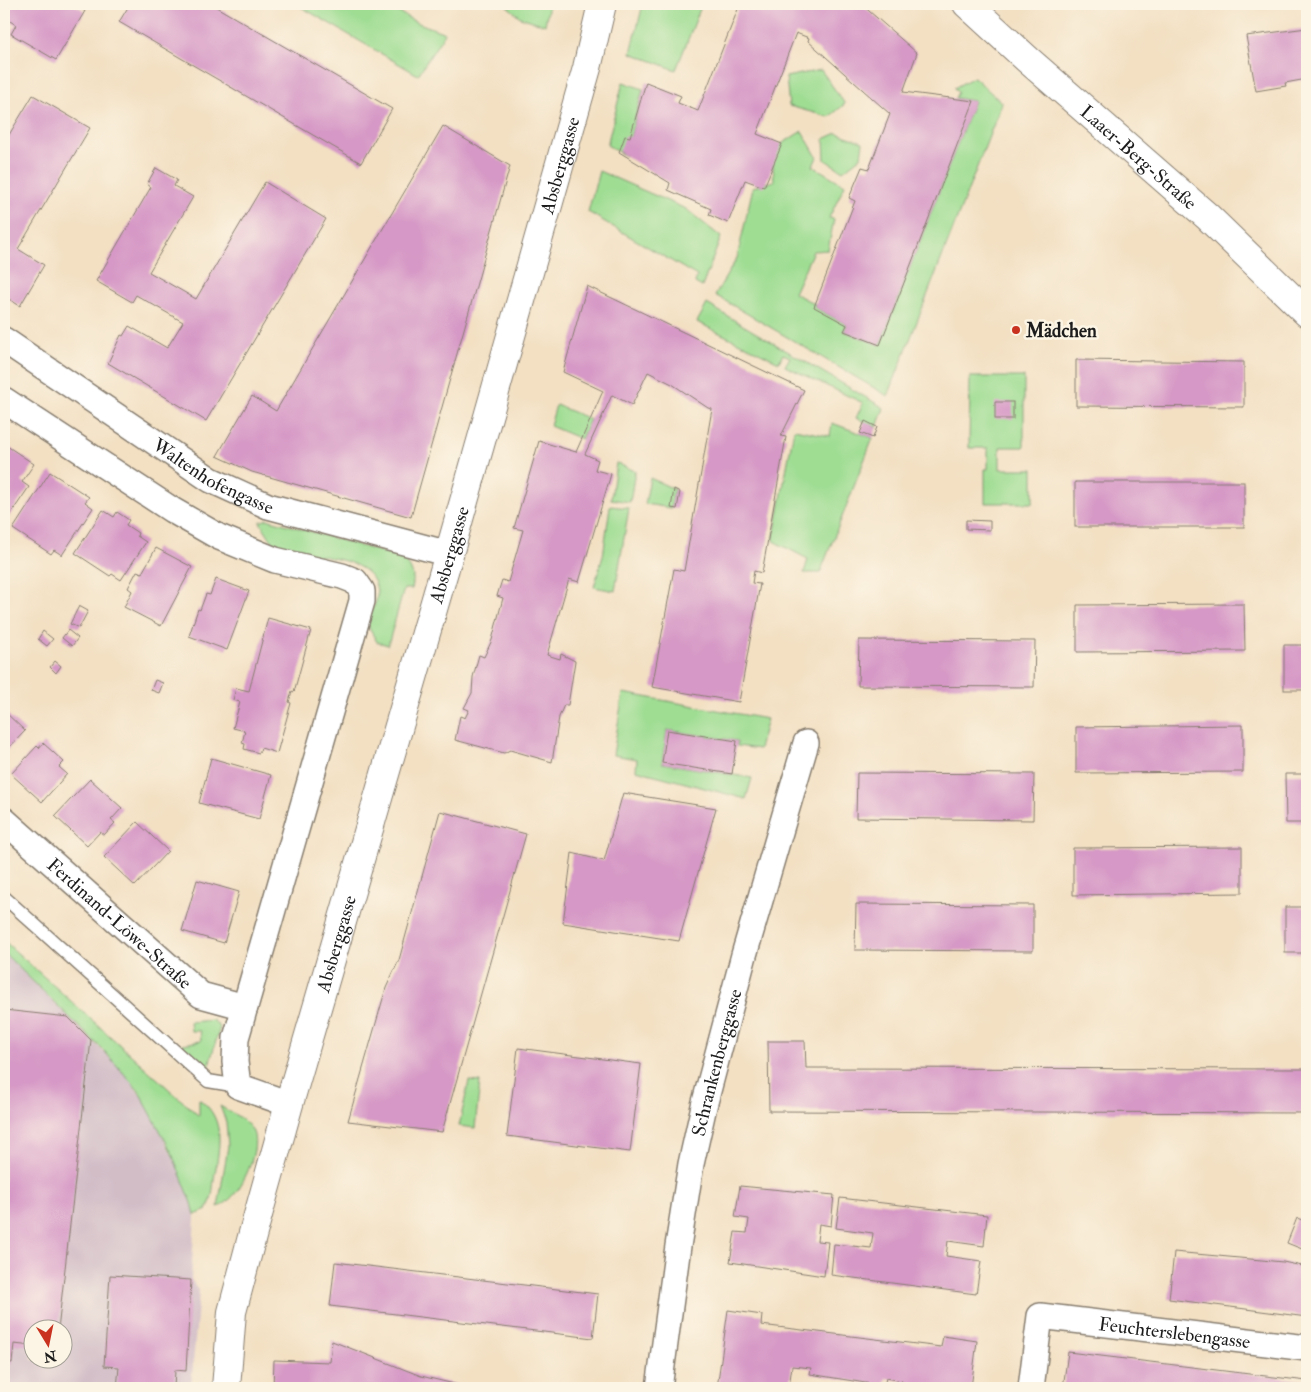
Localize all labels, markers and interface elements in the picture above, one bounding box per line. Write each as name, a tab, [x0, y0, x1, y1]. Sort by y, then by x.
street label: Laaer-Berg-Straße	[1075, 100, 1202, 215]
street label: Absberggasse	[535, 114, 586, 218]
place label: Mädchen	[1025, 319, 1097, 343]
marker: Mädchen	[1010, 324, 1022, 336]
street label: Waltenhofengasse	[147, 433, 276, 520]
street label: Absberggasse	[424, 504, 475, 607]
street label: Ferdinand-Löwe-Straße	[42, 853, 197, 994]
street label: Absberggasse	[311, 893, 362, 996]
street label: Schrankenberggasse	[687, 986, 748, 1138]
street label: Feuchterslebengasse	[1097, 1312, 1252, 1354]
north arrow	[22, 1320, 72, 1370]
text: N	[42, 1347, 59, 1366]

